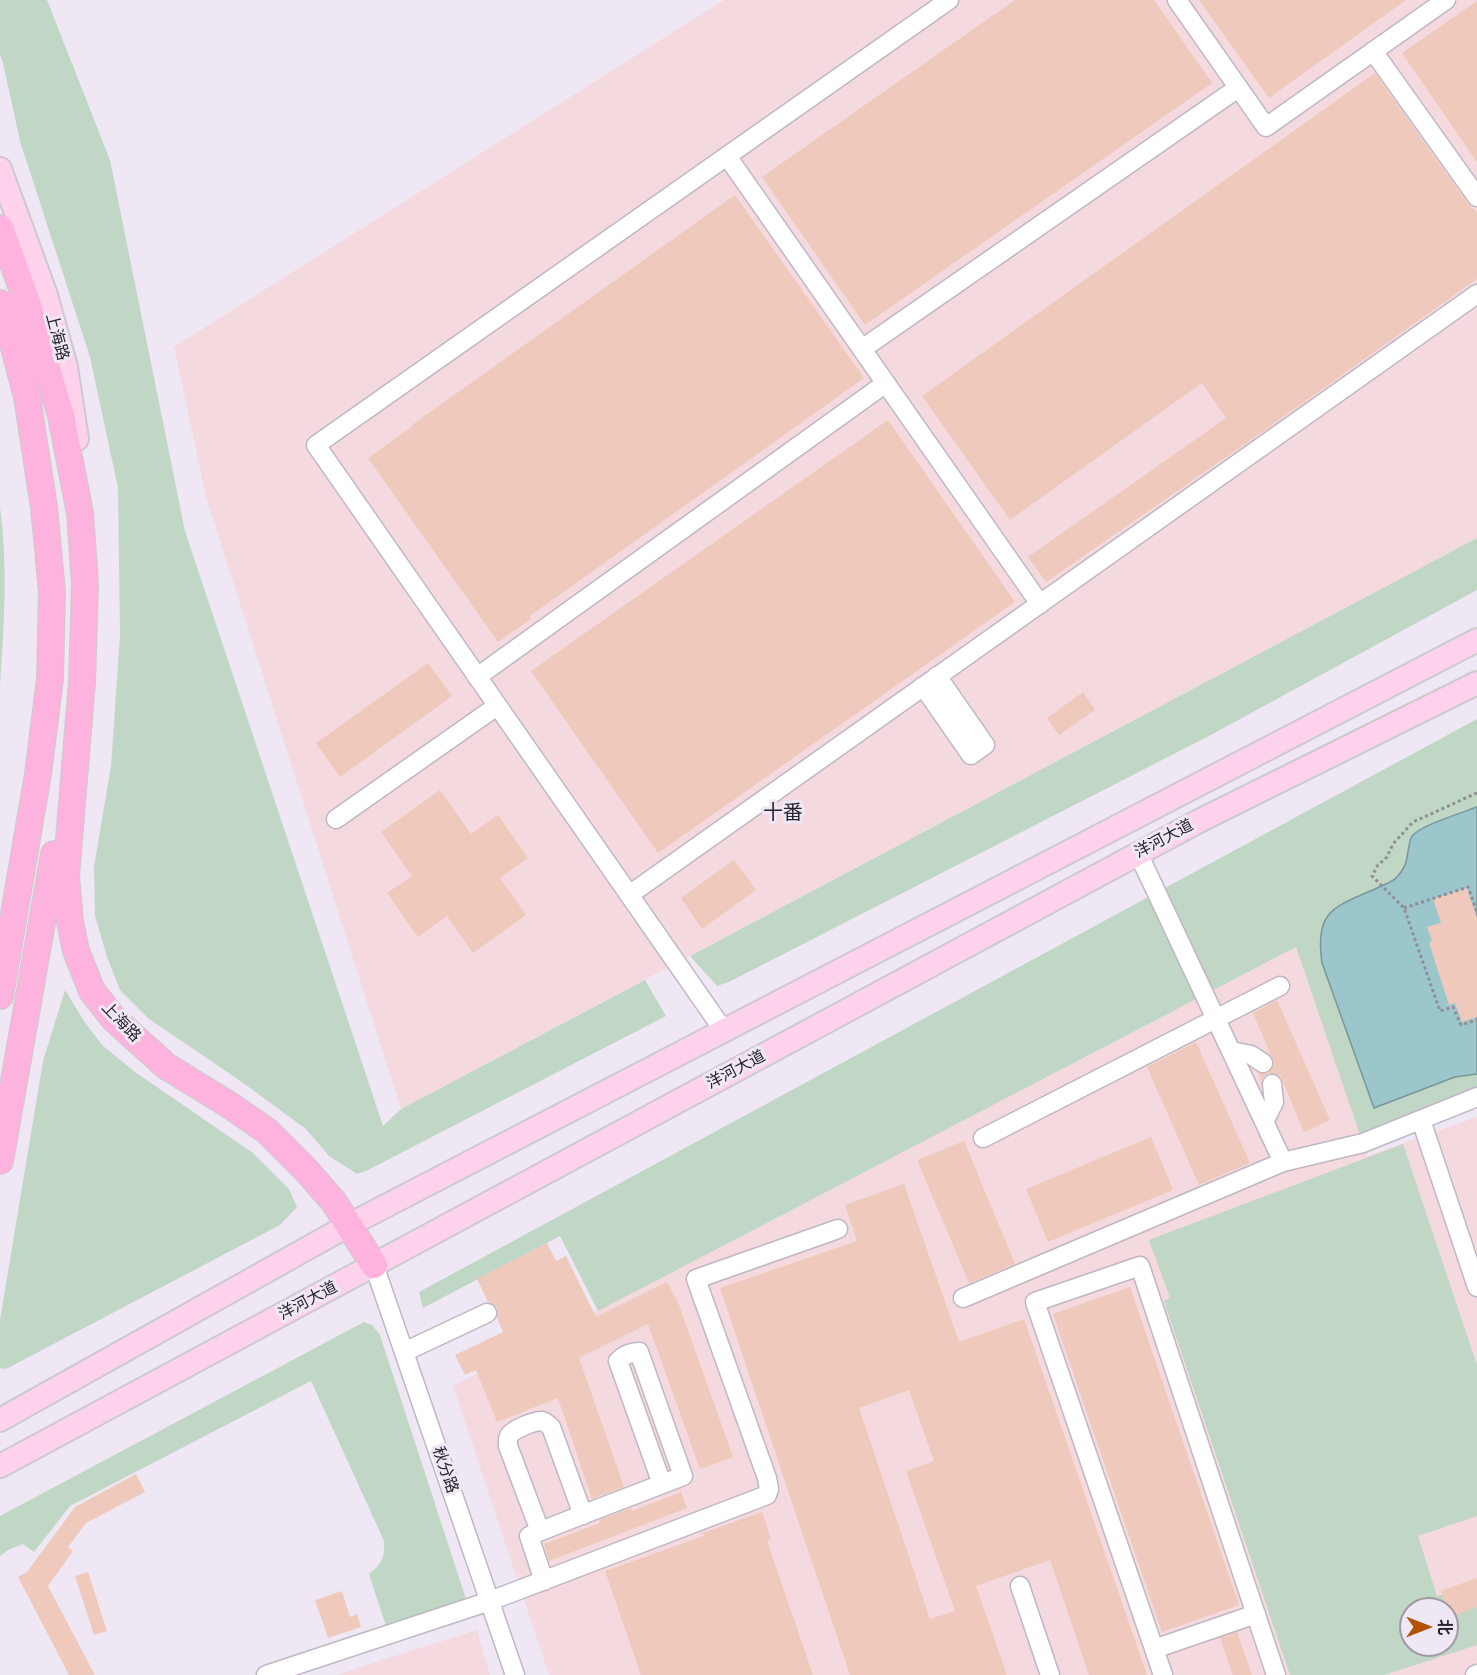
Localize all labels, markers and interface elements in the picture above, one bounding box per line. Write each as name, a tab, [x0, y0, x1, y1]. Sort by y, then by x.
street label: 上海路	[42, 311, 72, 363]
district label: 十番	[763, 801, 803, 825]
street label: 洋河大道	[1131, 816, 1197, 862]
street label: 上海路	[97, 998, 145, 1046]
street label: 洋河大道	[703, 1047, 769, 1093]
street label: 洋河大道	[275, 1278, 341, 1324]
street label: 秋分路	[428, 1444, 462, 1496]
north arrow	[1399, 1597, 1459, 1657]
text: 北	[1435, 1619, 1455, 1635]

